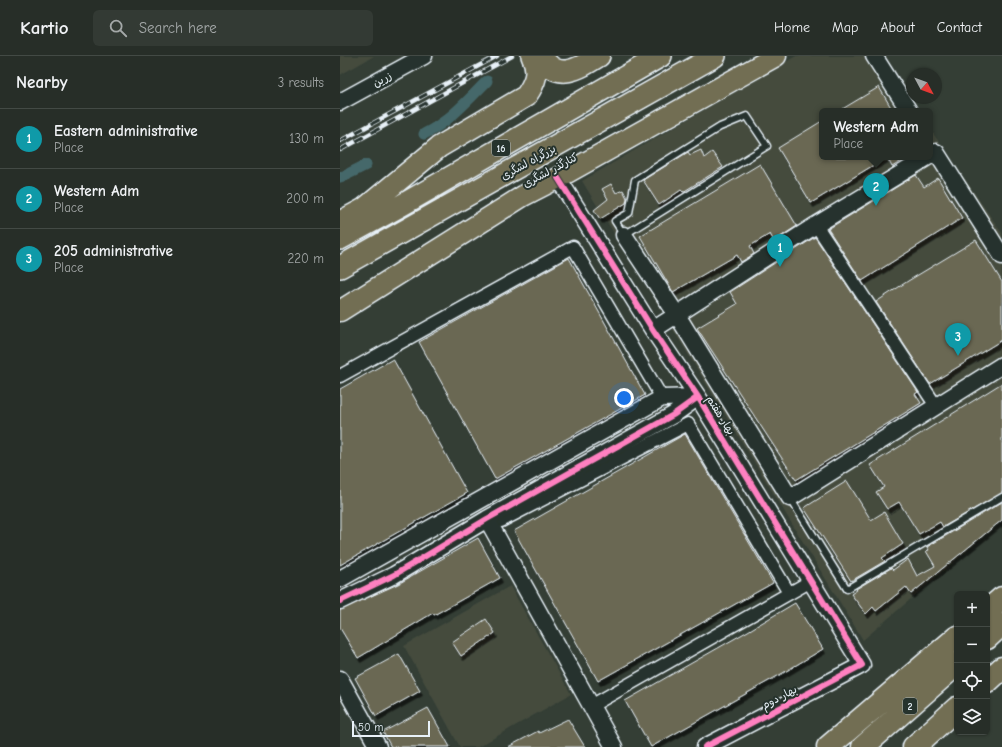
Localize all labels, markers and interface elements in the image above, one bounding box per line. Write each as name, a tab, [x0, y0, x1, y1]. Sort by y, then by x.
search box	[93, 10, 373, 46]
text: Kartio	[20, 17, 69, 39]
icon: search	[107, 17, 129, 39]
text: Search here	[139, 19, 217, 37]
text: Home	[774, 19, 810, 36]
text: Map	[832, 19, 858, 36]
text: About	[880, 19, 915, 36]
text: Contact	[937, 19, 982, 36]
north arrow	[906, 68, 942, 104]
street label: زرین	[371, 69, 394, 90]
text: Nearby	[16, 73, 67, 92]
text: 3 results	[278, 75, 324, 90]
popup	[819, 108, 933, 160]
text: Western Adm	[833, 118, 919, 136]
text: Eastern administrative	[54, 122, 198, 140]
text: 1	[26, 131, 32, 146]
text: 130 m	[289, 131, 324, 146]
text: Place	[833, 136, 863, 151]
text: Place	[54, 140, 84, 155]
road number: 16	[492, 140, 510, 156]
street label: بزرگراه لشگری	[499, 142, 558, 184]
street label: کنارگذر لشگری	[520, 150, 580, 190]
pin: 2	[863, 173, 889, 206]
text: Western Adm	[54, 182, 139, 200]
text: 2	[26, 191, 32, 206]
text: 200 m	[286, 191, 324, 206]
text: Place	[54, 200, 84, 215]
pin: 1	[767, 234, 793, 267]
text: 205 administrative	[54, 242, 173, 260]
text: 3	[26, 251, 32, 266]
text: 220 m	[287, 251, 324, 266]
text: Place	[54, 260, 84, 275]
pin: 3	[945, 323, 971, 356]
your location	[614, 388, 634, 408]
street label: بهار هفتم	[702, 393, 738, 438]
map controls	[954, 591, 990, 735]
button: +	[954, 591, 990, 627]
button: −	[954, 627, 990, 663]
button: locate	[954, 663, 990, 699]
street label: بهار دوم	[759, 683, 800, 714]
road number: 2	[903, 698, 917, 714]
button: layers	[954, 699, 990, 735]
scale bar	[352, 719, 430, 738]
text: 50 m	[358, 721, 383, 734]

